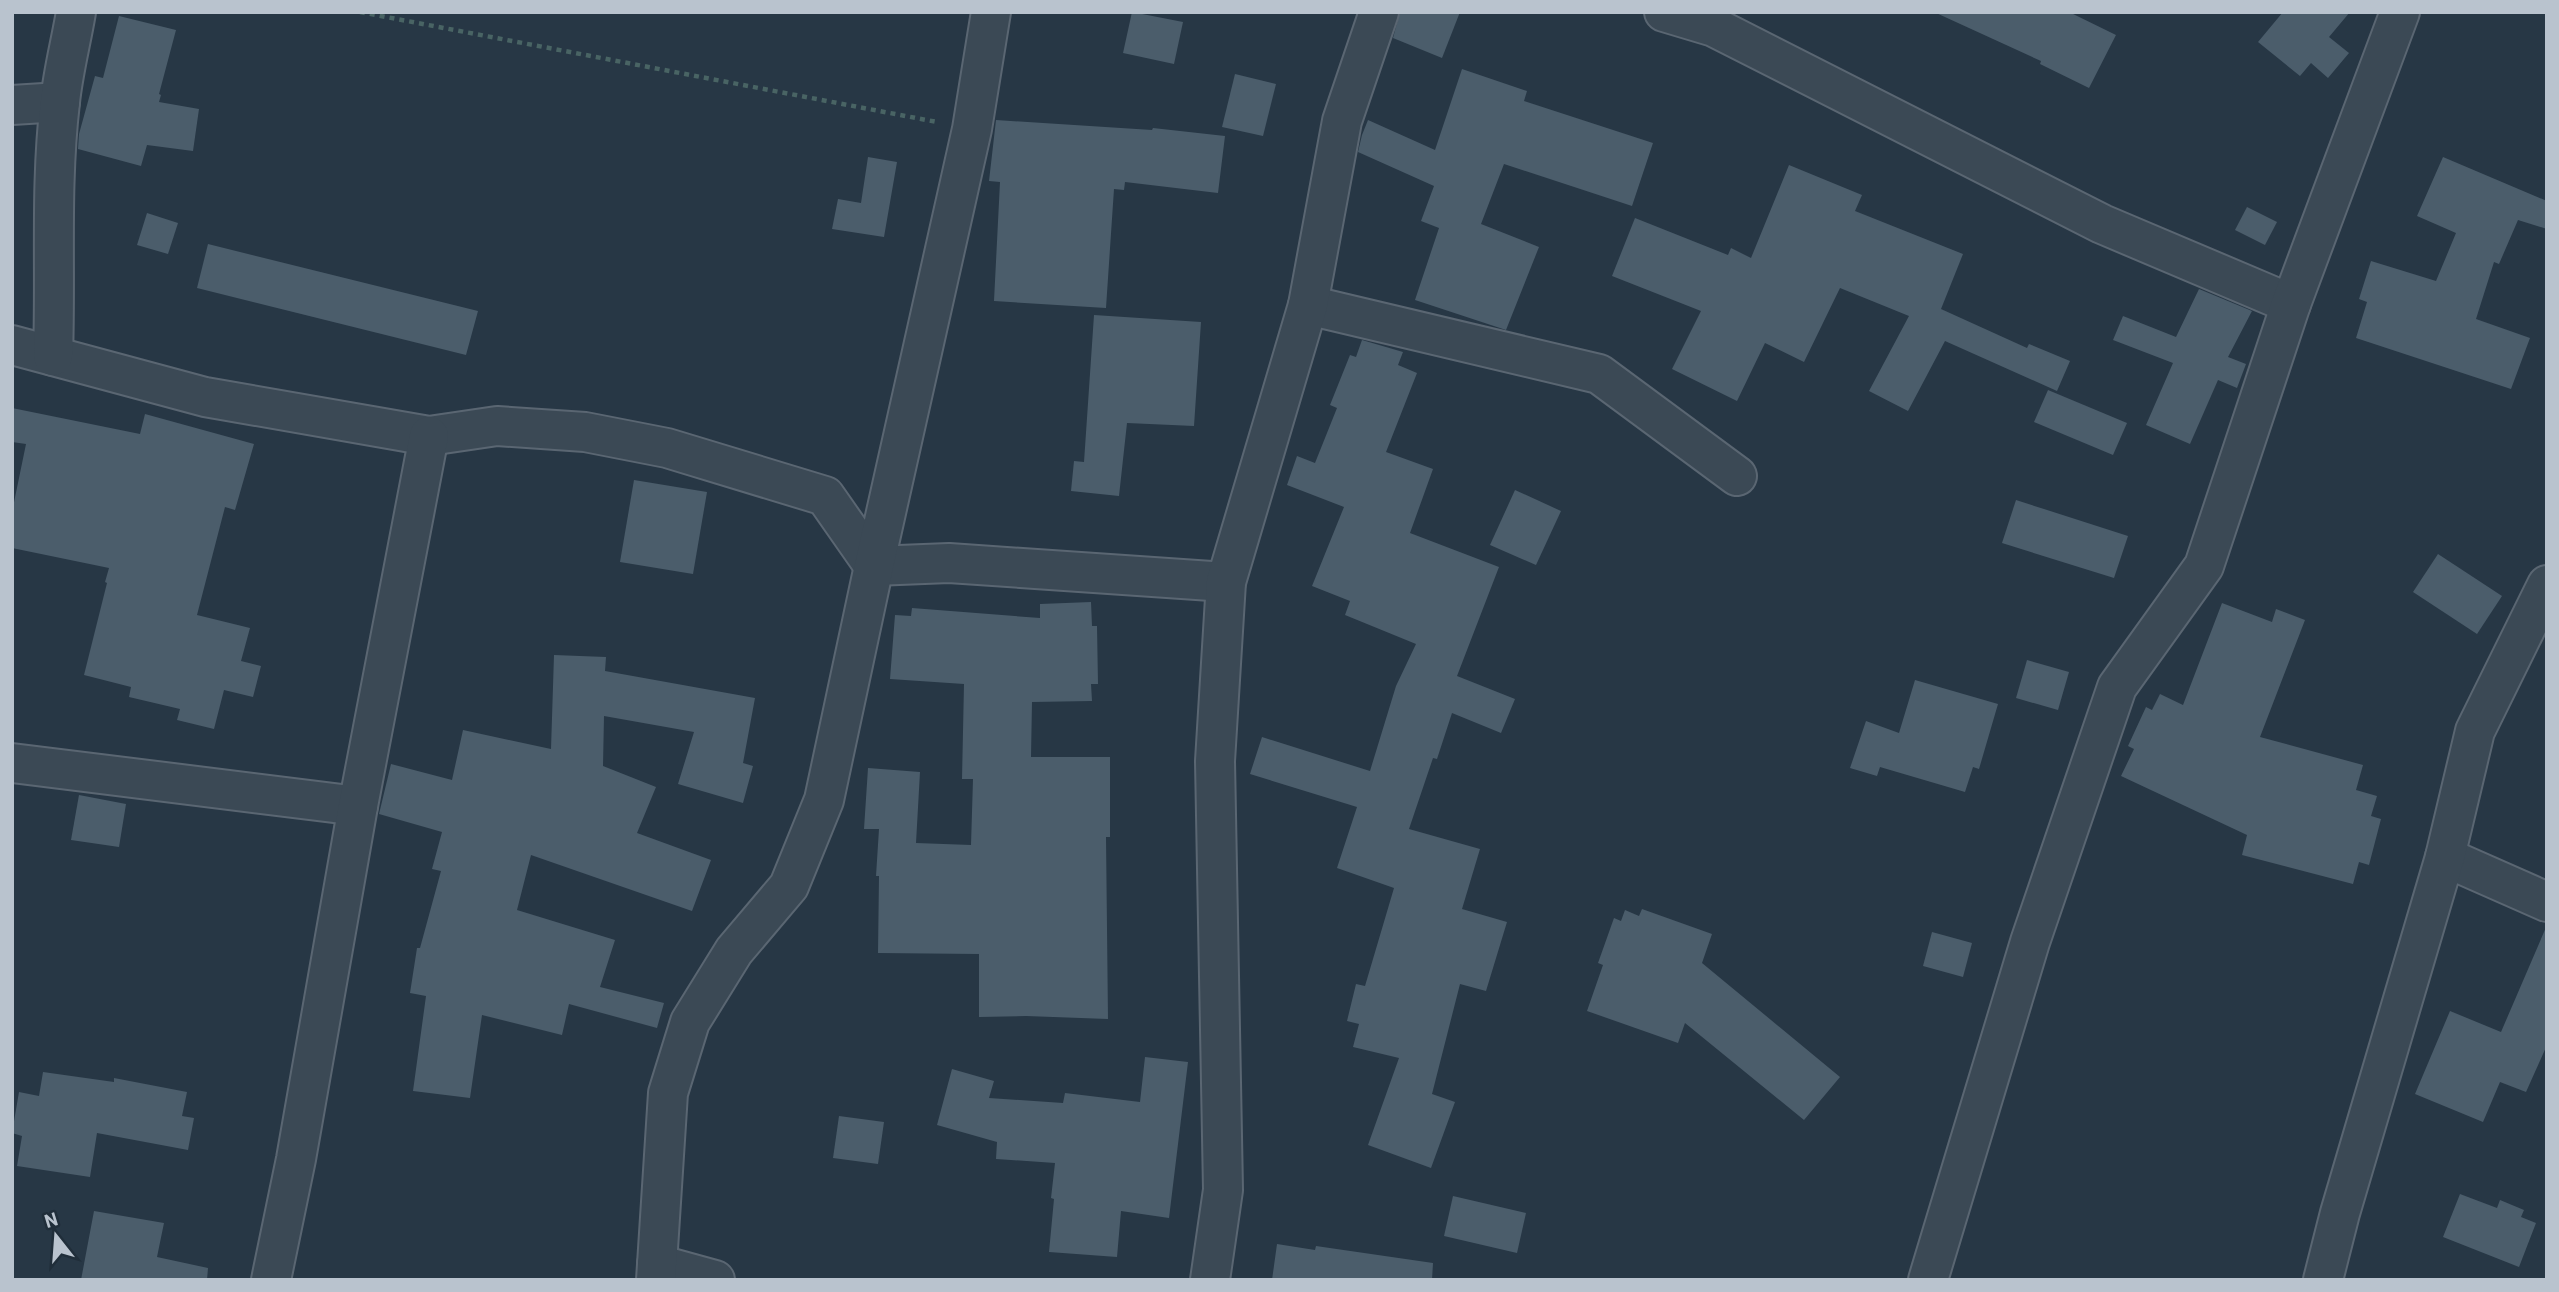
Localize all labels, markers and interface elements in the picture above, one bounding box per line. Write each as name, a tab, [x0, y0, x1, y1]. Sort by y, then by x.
north arrow	[21, 1201, 91, 1271]
text: N	[41, 1206, 60, 1232]

